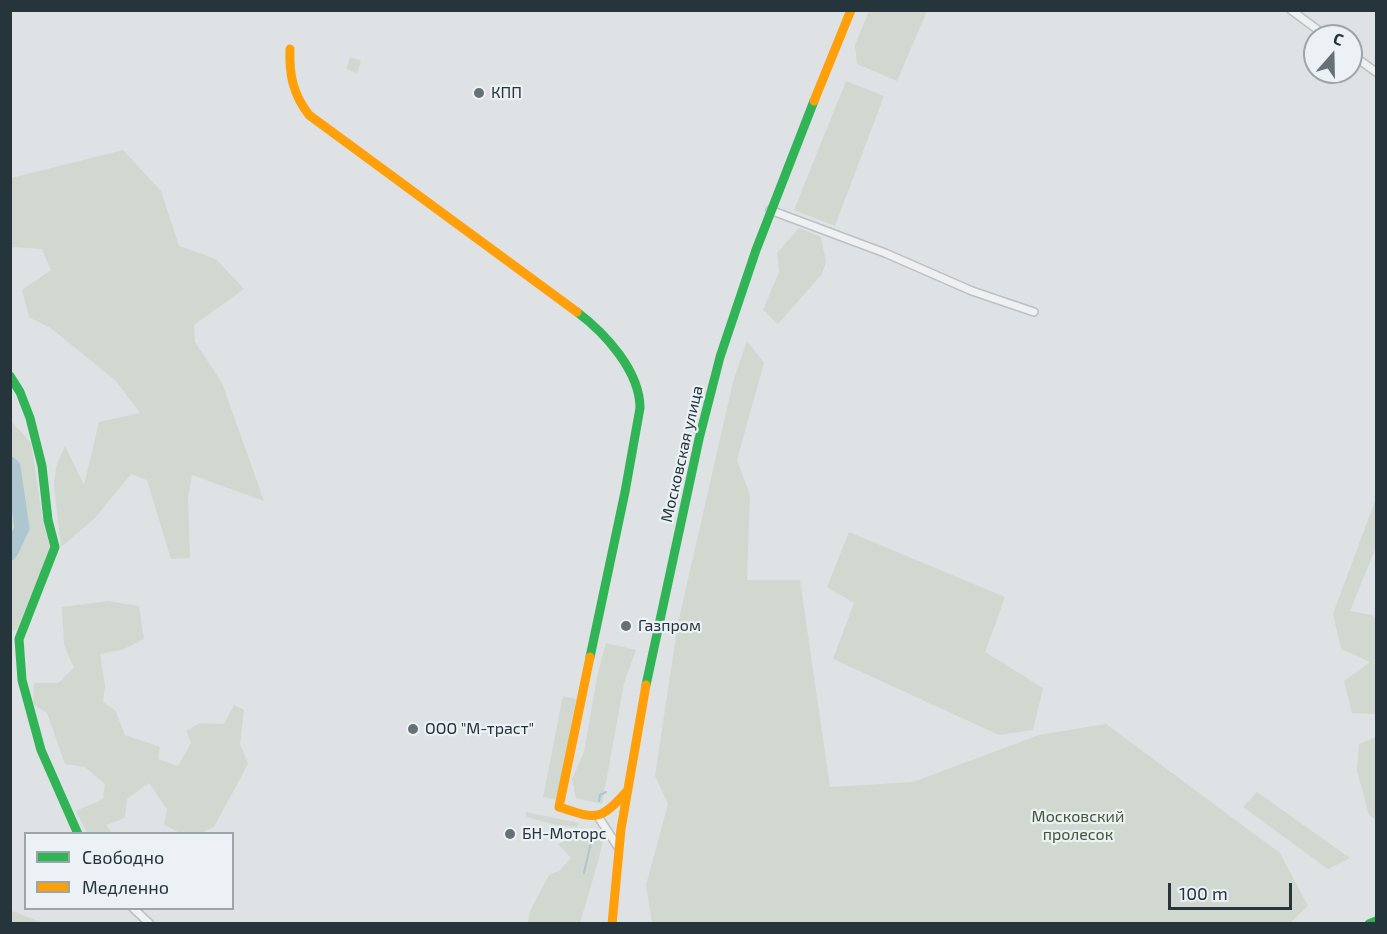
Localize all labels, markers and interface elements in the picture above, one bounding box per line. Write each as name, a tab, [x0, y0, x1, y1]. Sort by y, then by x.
north arrow	[1303, 24, 1363, 84]
text: С	[1331, 28, 1346, 49]
place label: КПП	[491, 83, 522, 103]
marker: КПП	[472, 86, 486, 100]
street label: Московская улица	[657, 384, 707, 524]
place label: Газпром	[638, 616, 701, 636]
marker: Газпром	[619, 619, 633, 633]
place label: ООО "М-траст"	[425, 719, 534, 739]
marker: ООО "М-траст"	[406, 722, 420, 736]
park label: Московский пролесок	[1032, 807, 1124, 845]
place label: БН-Моторс	[522, 824, 607, 844]
marker: БН-Моторс	[503, 827, 517, 841]
legend	[24, 832, 234, 910]
text: Свободно	[82, 846, 164, 868]
scale bar	[1171, 871, 1296, 909]
text: Медленно	[82, 876, 169, 898]
text: 100 m	[1179, 882, 1228, 904]

